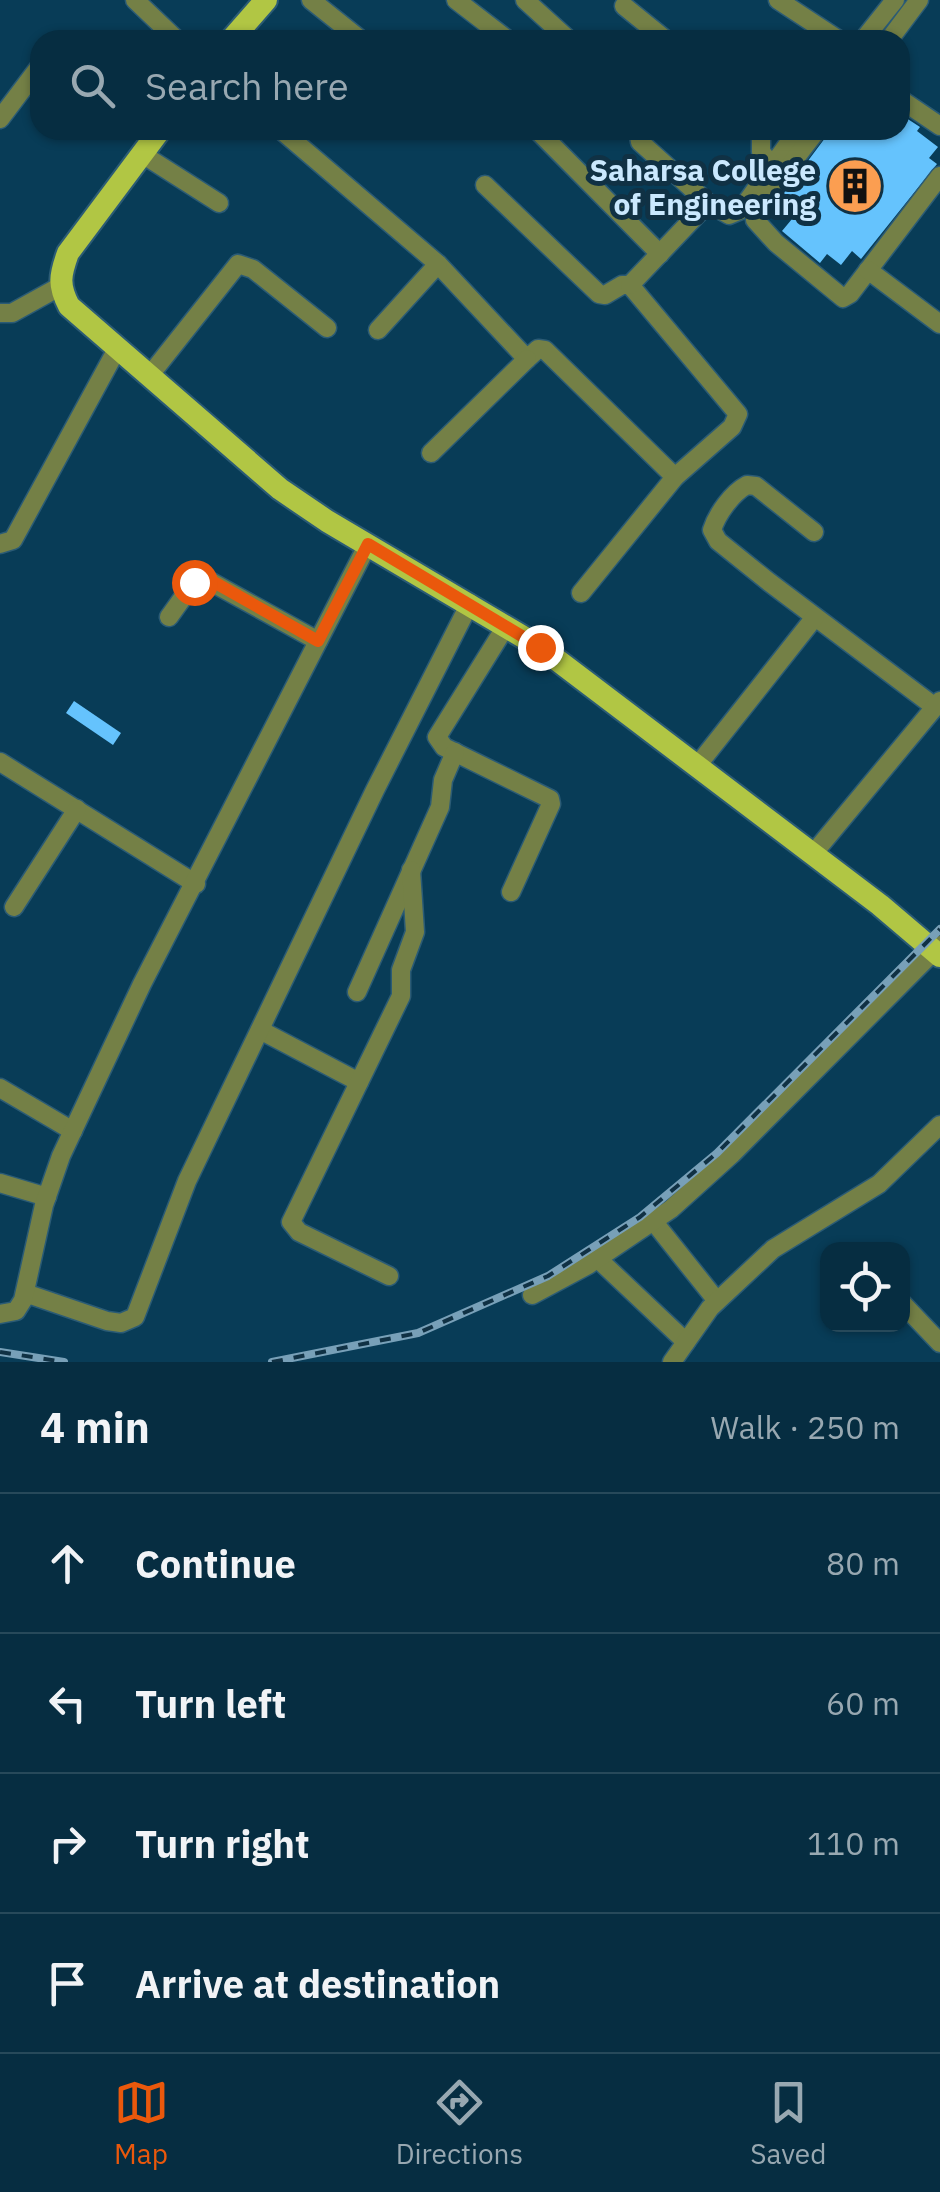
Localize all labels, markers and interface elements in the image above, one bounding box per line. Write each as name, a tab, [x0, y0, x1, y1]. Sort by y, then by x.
search box	[30, 30, 910, 140]
icon: search	[65, 58, 120, 113]
text: Search here	[145, 61, 349, 110]
place label: Saharsa College of Engineering	[589, 150, 816, 223]
building icon: Saharsa College of Engineering	[825, 156, 885, 216]
route start	[172, 560, 218, 606]
route end	[518, 625, 564, 671]
map controls	[820, 1242, 910, 1332]
button: locate	[820, 1242, 910, 1332]
text: 4 min	[40, 1400, 150, 1455]
text: Walk · 250 m	[711, 1406, 900, 1448]
icon: ahead	[40, 1536, 95, 1591]
text: Continue	[135, 1539, 296, 1588]
text: 80 m	[826, 1542, 900, 1584]
icon: left	[40, 1676, 95, 1731]
text: Turn left	[135, 1679, 286, 1728]
text: 60 m	[826, 1682, 900, 1724]
icon: right	[40, 1816, 95, 1871]
text: Turn right	[135, 1819, 310, 1868]
text: 110 m	[807, 1822, 900, 1864]
icon: arrive	[40, 1956, 95, 2011]
text: Arrive at destination	[135, 1959, 500, 2008]
tab: Map	[114, 2075, 169, 2172]
tab: Directions	[396, 2075, 523, 2172]
tab: Saved	[750, 2075, 826, 2172]

